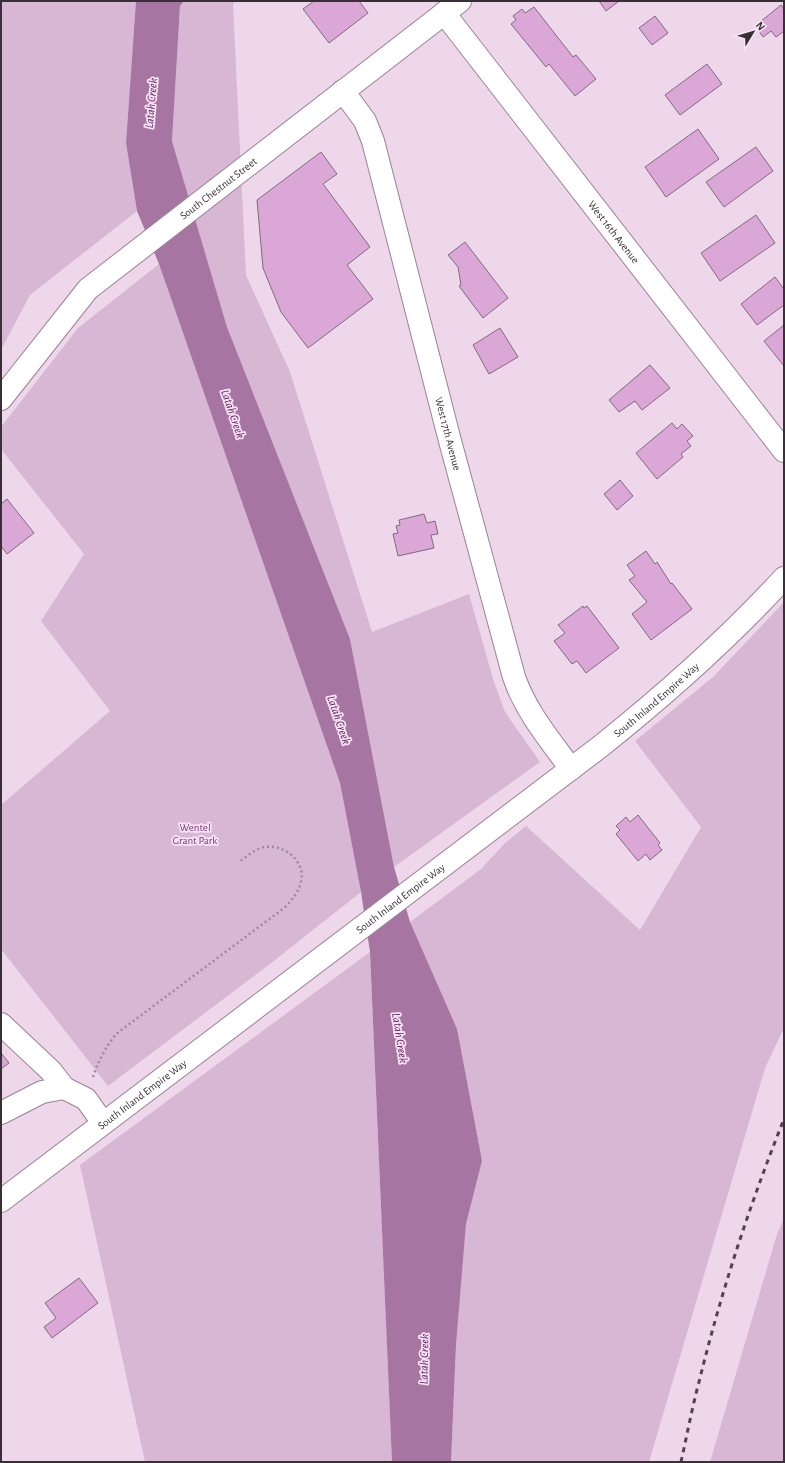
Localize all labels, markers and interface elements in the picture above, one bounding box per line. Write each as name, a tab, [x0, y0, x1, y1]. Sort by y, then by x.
north arrow	[733, 12, 773, 52]
text: N	[754, 20, 767, 33]
water label: Latah Creek	[143, 77, 159, 129]
street label: South Chestnut Street	[178, 155, 259, 222]
street label: West 16th Avenue	[586, 199, 641, 266]
water label: Latah Creek	[219, 388, 247, 440]
street label: West 17th Avenue	[433, 396, 463, 472]
street label: South Inland Empire Way	[612, 660, 701, 739]
water label: Latah Creek	[325, 694, 353, 746]
park label: Wentel Grant Park	[173, 822, 217, 846]
street label: South Inland Empire Way	[354, 861, 447, 936]
water label: Latah Creek	[390, 1012, 410, 1064]
street label: South Inland Empire Way	[96, 1057, 189, 1132]
water label: Latah Creek	[418, 1333, 430, 1384]

